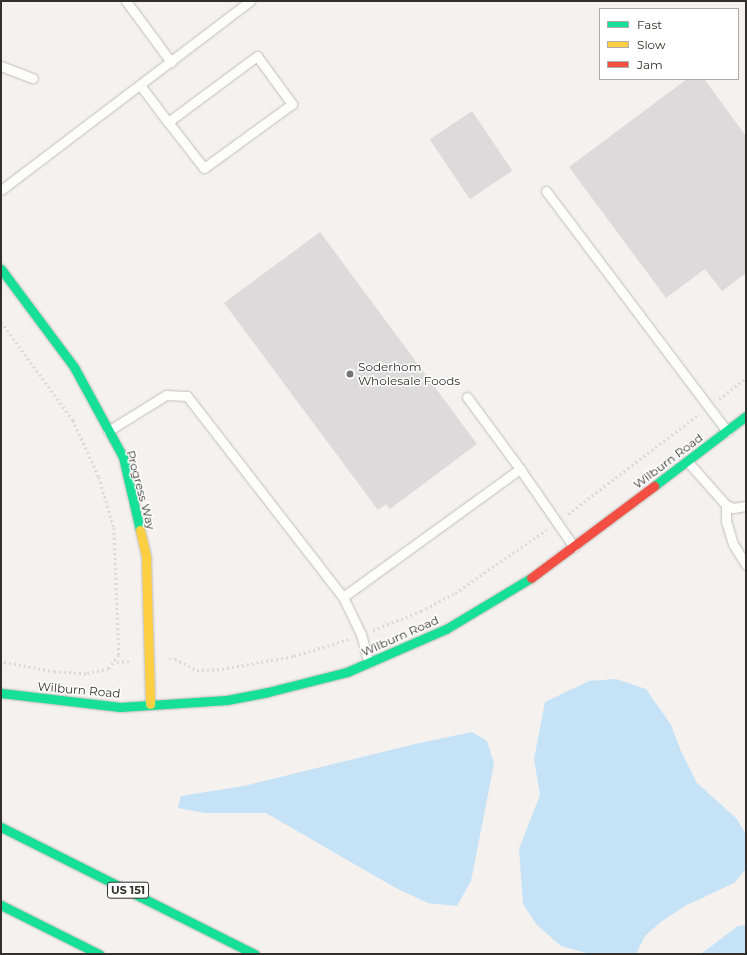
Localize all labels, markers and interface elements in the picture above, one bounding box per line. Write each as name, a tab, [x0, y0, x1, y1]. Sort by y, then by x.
legend	[599, 8, 739, 80]
text: Fast	[637, 17, 662, 32]
text: Slow	[637, 37, 666, 52]
text: Jam	[637, 57, 663, 72]
place label: Soderhom Wholesale Foods	[358, 360, 460, 388]
marker: Soderhom Wholesale Foods	[345, 369, 355, 379]
street label: Wilburn Road	[630, 430, 706, 492]
street label: Progress Way	[123, 449, 159, 531]
street label: Wilburn Road	[359, 613, 441, 659]
street label: Wilburn Road	[37, 679, 121, 701]
road number: US 151	[107, 881, 149, 899]

